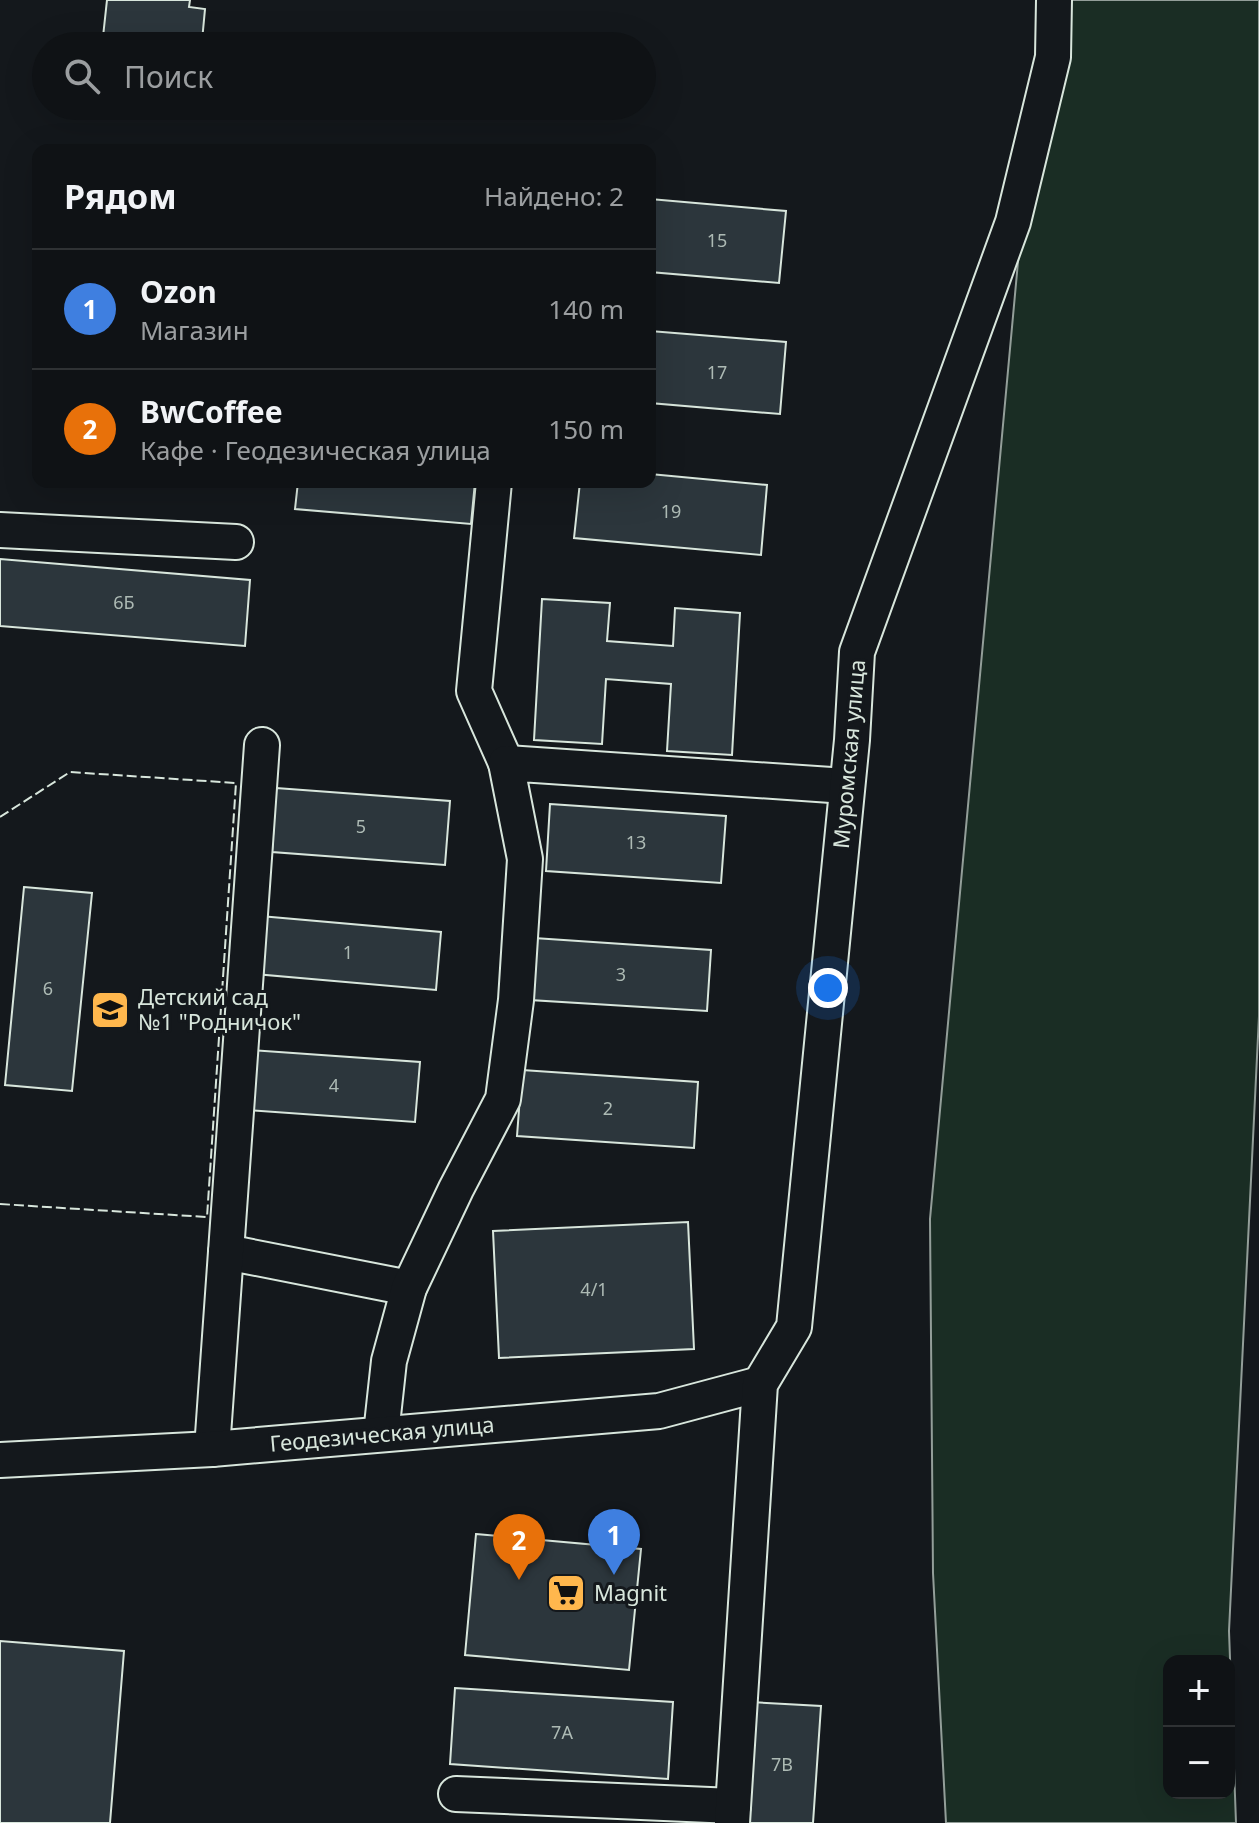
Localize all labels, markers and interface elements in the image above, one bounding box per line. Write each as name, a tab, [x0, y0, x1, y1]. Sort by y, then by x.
search box	[32, 32, 656, 120]
icon: search	[60, 54, 104, 98]
text: Поиск	[124, 56, 213, 97]
text: Рядом	[64, 173, 177, 219]
text: Найдено: 2	[484, 178, 624, 214]
house number: 15	[707, 228, 727, 252]
text: Ozon	[140, 271, 217, 312]
text: 1	[83, 291, 97, 327]
text: 140 m	[548, 291, 624, 327]
text: Магазин	[140, 312, 249, 348]
house number: 17	[707, 360, 727, 384]
text: BwCoffee	[140, 391, 283, 432]
text: 2	[83, 411, 97, 447]
text: 150 m	[548, 411, 624, 447]
text: Кафе · Геодезическая улица	[140, 432, 491, 468]
house number: 19	[661, 499, 681, 523]
house number: 6Б	[113, 590, 135, 614]
street label: Муромская улица	[825, 658, 871, 850]
house number: 5	[356, 814, 366, 838]
house number: 13	[626, 830, 646, 854]
house number: 1	[343, 940, 353, 964]
house number: 3	[616, 962, 626, 986]
your location	[808, 968, 848, 1008]
house number: 6	[43, 976, 53, 1000]
place label: Детский сад №1 "Родничок"	[138, 981, 301, 1036]
school or university icon: Детский сад №1 "Родничок"	[89, 989, 131, 1031]
house number: 4	[329, 1073, 339, 1097]
house number: 2	[603, 1096, 613, 1120]
house number: 4/1	[580, 1277, 608, 1301]
street label: Геодезическая улица	[268, 1408, 495, 1458]
pin: 1	[588, 1509, 640, 1575]
pin: 2	[493, 1514, 545, 1580]
supermarket icon: Magnit	[545, 1572, 587, 1614]
place label: Magnit	[594, 1577, 667, 1607]
map controls	[1163, 1655, 1235, 1799]
button: +	[1163, 1655, 1235, 1727]
house number: 7А	[551, 1720, 573, 1744]
button: −	[1163, 1727, 1235, 1799]
house number: 7В	[771, 1752, 793, 1776]

